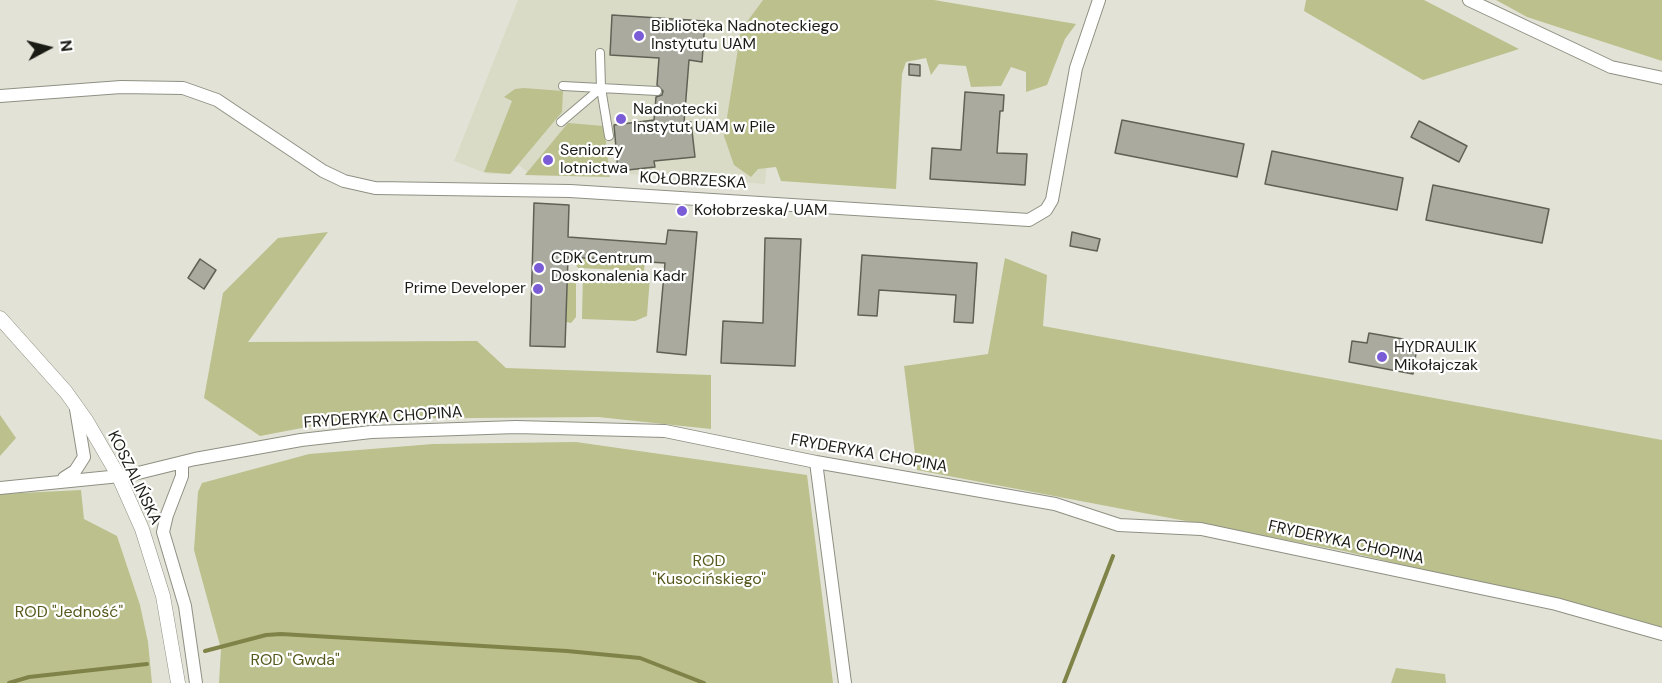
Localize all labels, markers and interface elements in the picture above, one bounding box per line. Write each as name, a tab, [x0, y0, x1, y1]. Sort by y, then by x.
place label: Biblioteka Nadnoteckiego Instytutu UAM	[651, 17, 839, 55]
north arrow	[18, 18, 78, 78]
marker: Biblioteka Nadnoteckiego Instytutu UAM	[632, 29, 646, 43]
text: N	[55, 39, 77, 53]
place label: Nadnotecki Instytut UAM w Pile	[633, 100, 775, 138]
marker: Nadnotecki Instytut UAM w Pile	[614, 112, 628, 126]
place label: Seniorzy lotnictwa	[560, 141, 628, 179]
marker: Seniorzy lotnictwa	[541, 153, 555, 167]
street label: KOŁOBRZESKA	[639, 169, 747, 193]
place label: Kołobrzeska/ UAM	[694, 201, 828, 221]
marker: Kołobrzeska/ UAM	[675, 204, 689, 218]
place label: CDK Centrum Doskonalenia Kadr	[551, 249, 687, 287]
marker: CDK Centrum Doskonalenia Kadr	[532, 261, 546, 275]
place label: Prime Developer	[404, 279, 526, 299]
marker: Prime Developer	[531, 282, 545, 296]
place label: HYDRAULIK Mikołajczak	[1394, 338, 1478, 376]
marker: HYDRAULIK Mikołajczak	[1375, 350, 1389, 364]
street label: FRYDERYKA CHOPINA	[303, 403, 463, 433]
street label: KOSZALIŃSKA	[103, 428, 165, 528]
street label: FRYDERYKA CHOPINA	[789, 431, 949, 477]
street label: FRYDERYKA CHOPINA	[1266, 517, 1426, 569]
park label: ROD "Kusocińskiego"	[652, 552, 766, 590]
park label: ROD "Jedność"	[15, 603, 123, 623]
park label: ROD "Gwda"	[250, 651, 340, 671]

